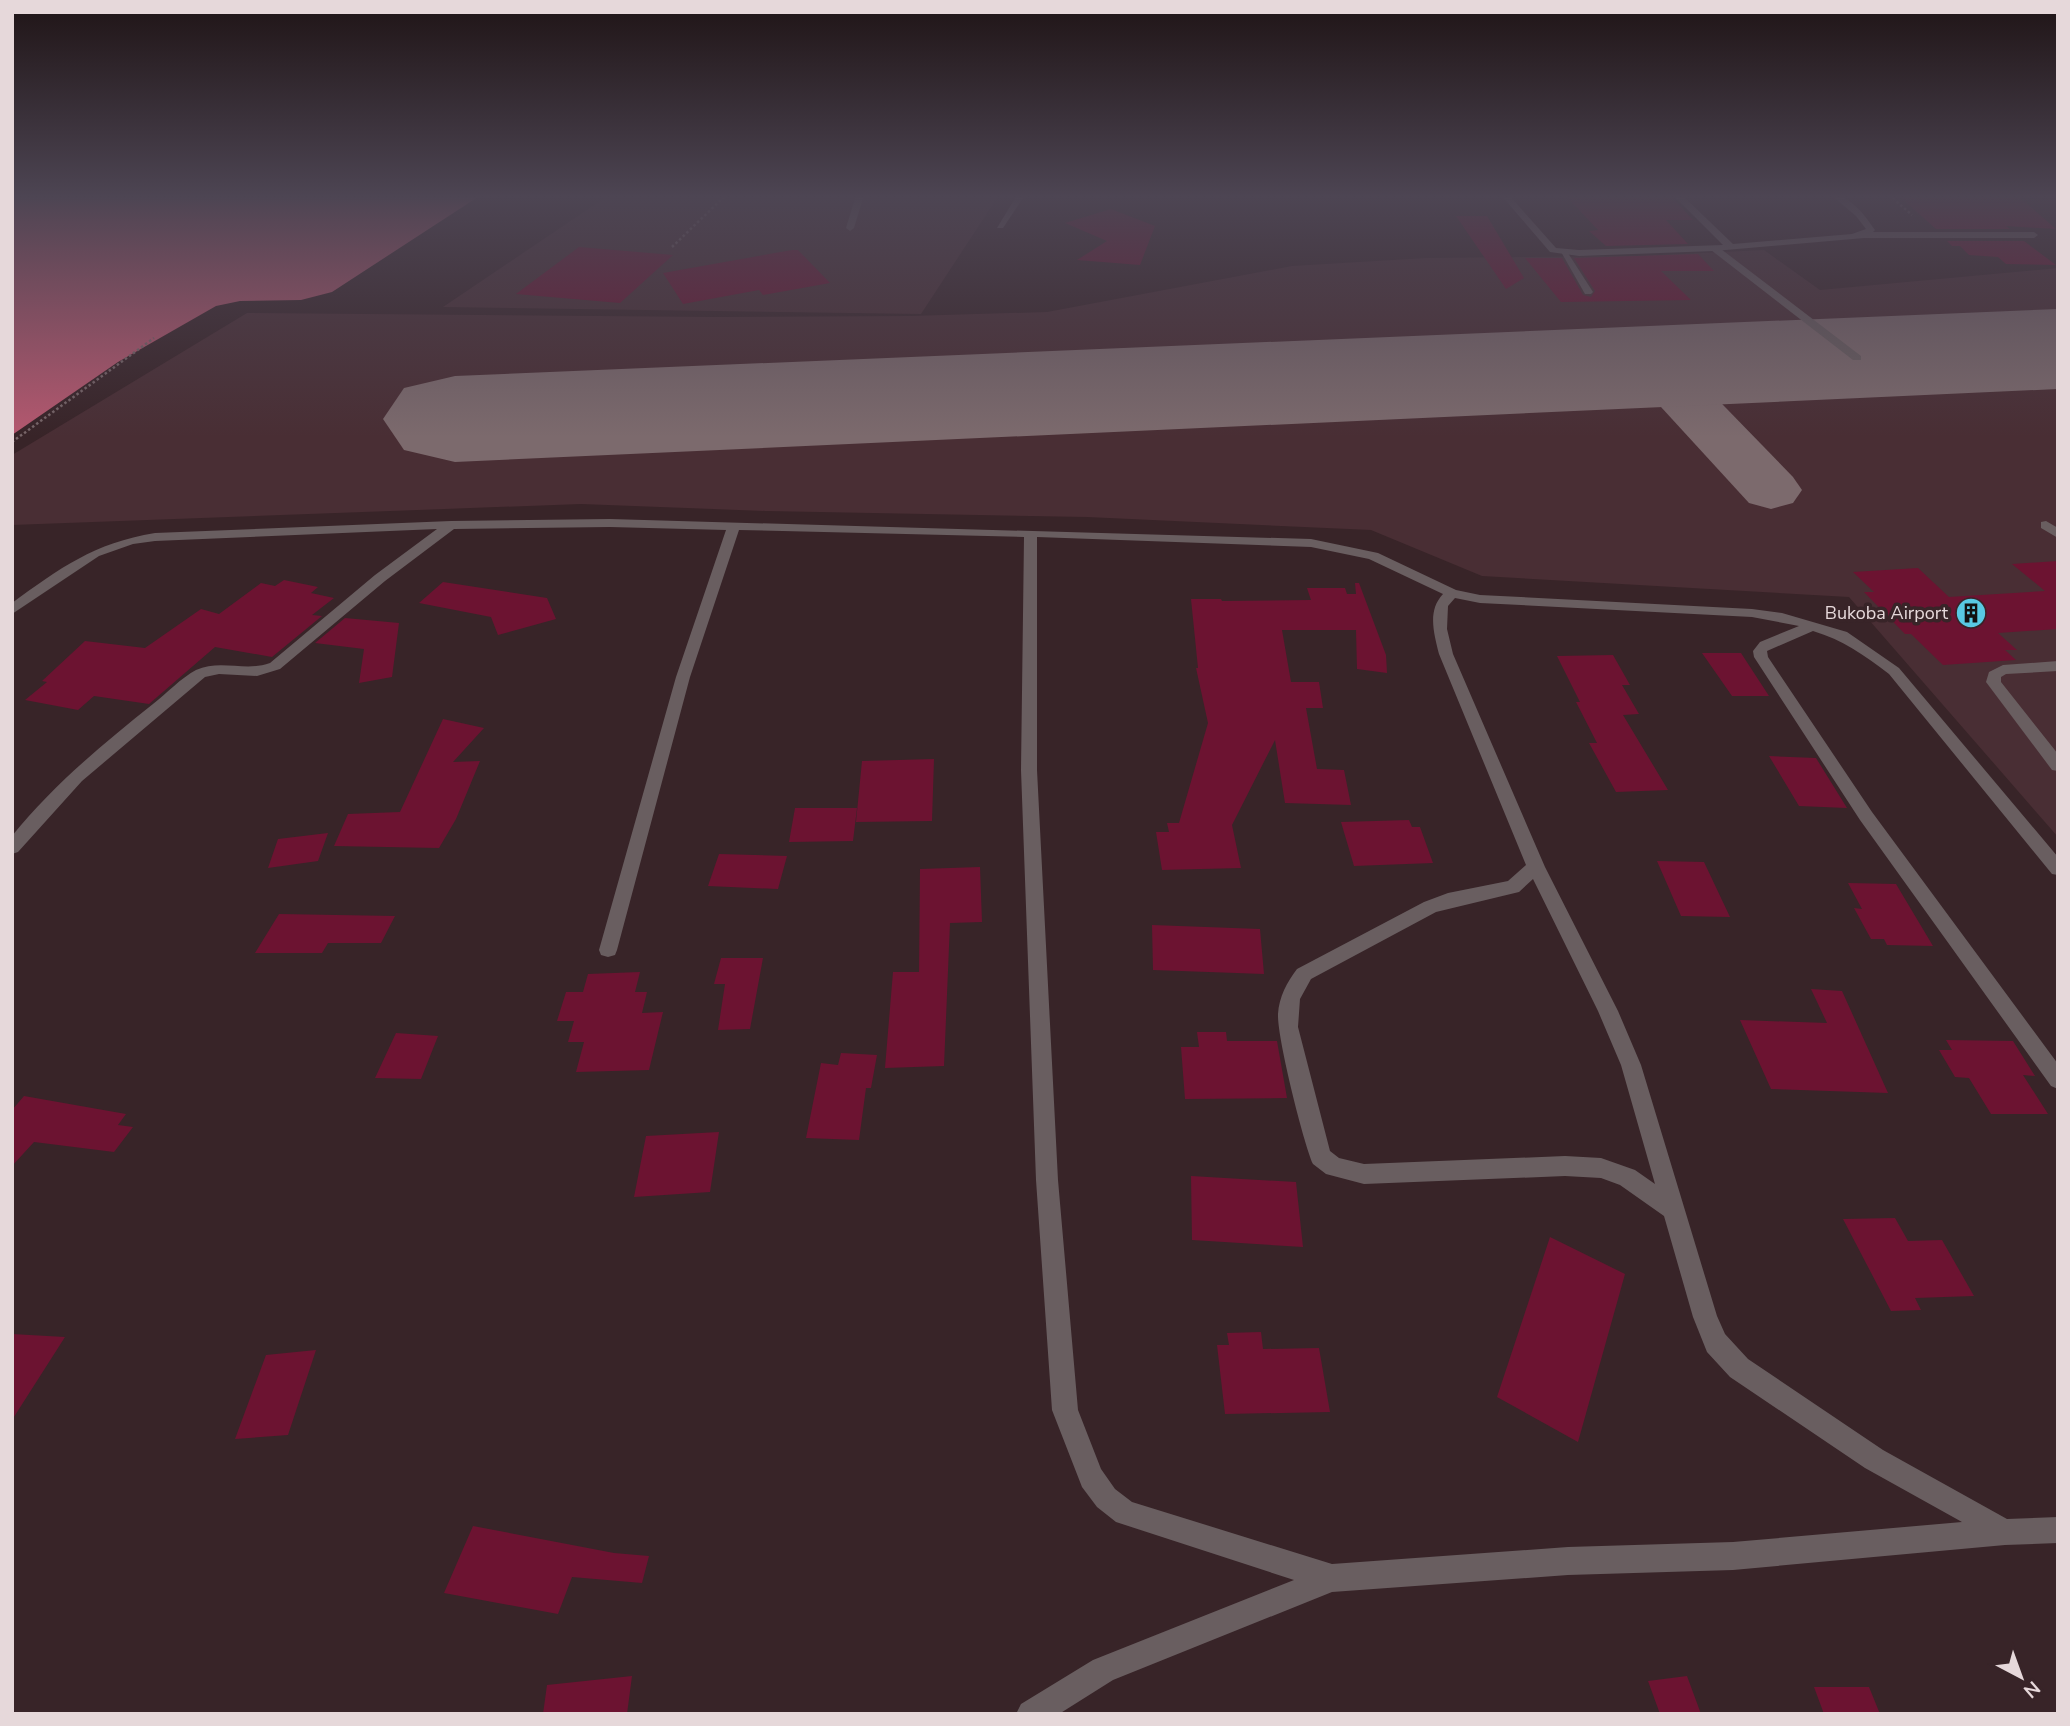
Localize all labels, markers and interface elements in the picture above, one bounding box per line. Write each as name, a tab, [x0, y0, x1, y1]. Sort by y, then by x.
building icon: Bukoba Airport	[1954, 596, 1988, 630]
place label: Bukoba Airport	[1825, 601, 1949, 625]
north arrow	[1986, 1642, 2056, 1712]
text: N	[2018, 1675, 2045, 1704]

